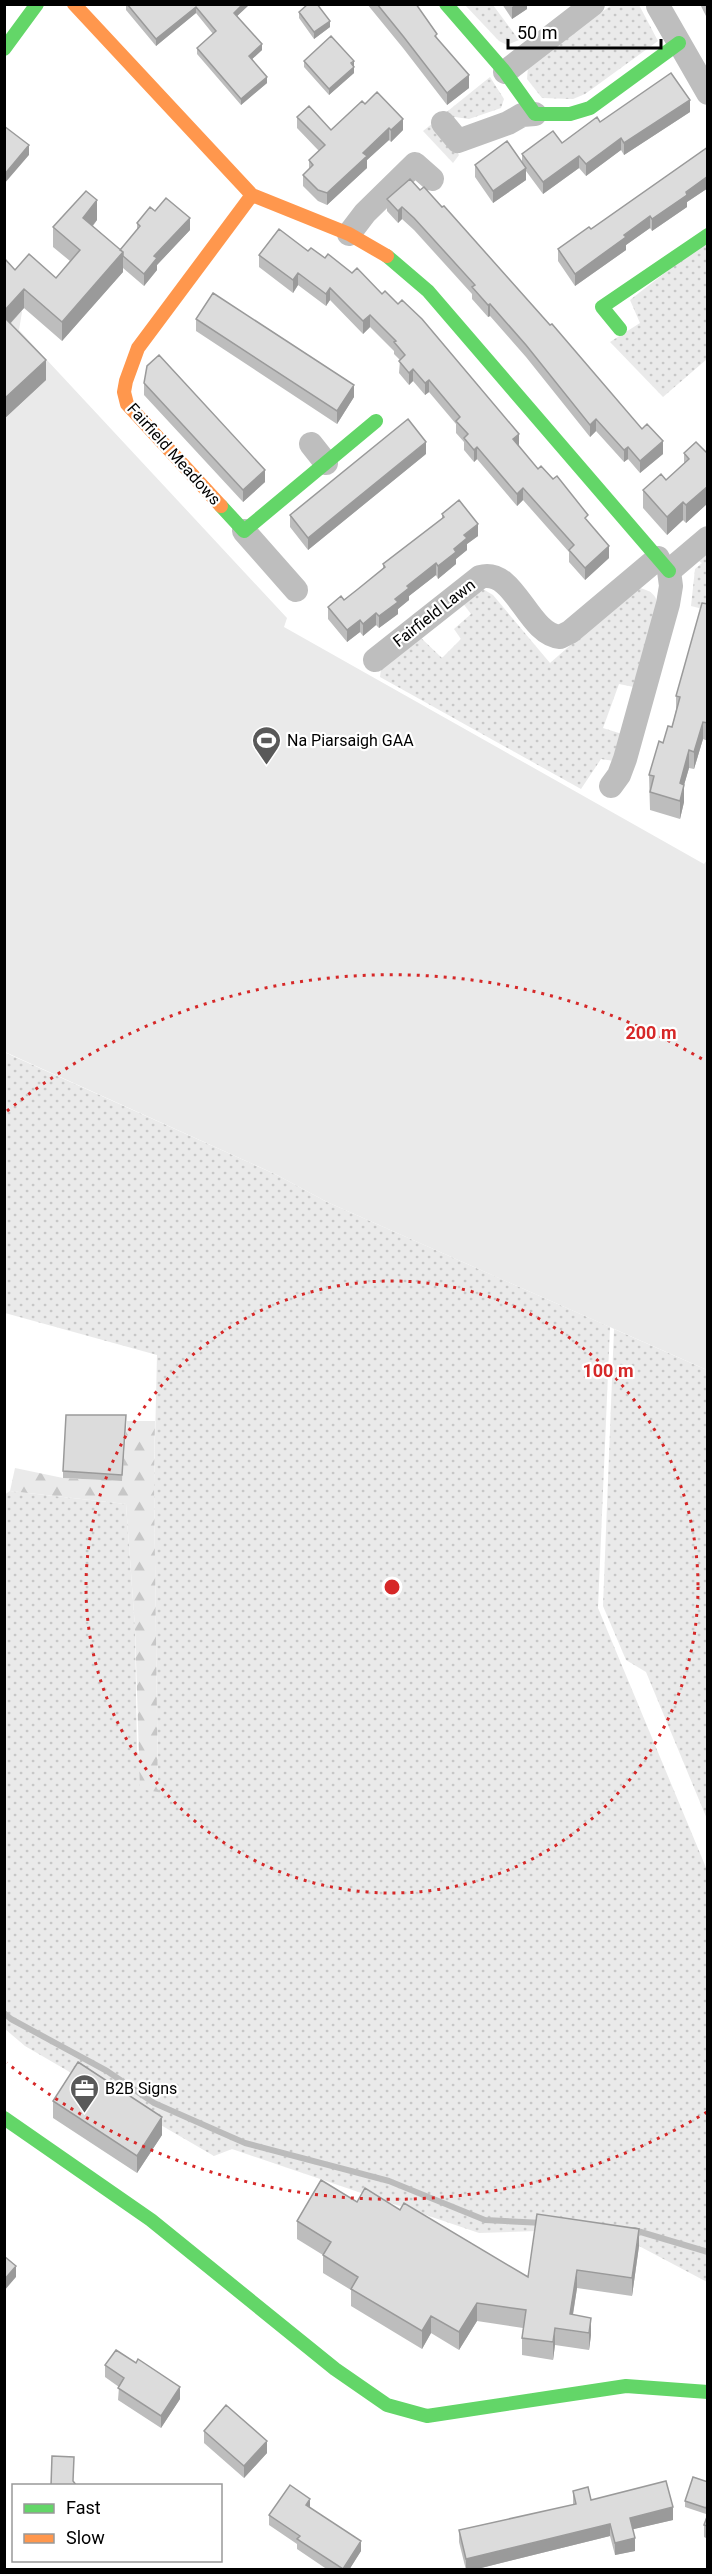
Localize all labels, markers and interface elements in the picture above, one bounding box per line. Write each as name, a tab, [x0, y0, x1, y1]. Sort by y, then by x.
scale bar	[508, 12, 661, 50]
text: 50 m	[517, 22, 557, 43]
street label: Fairfield Meadows	[123, 399, 225, 509]
street label: Fairfield Lawn	[389, 575, 479, 651]
sports icon: Na Piarsaigh GAA	[250, 724, 282, 766]
place label: Na Piarsaigh GAA	[287, 731, 414, 750]
text: 200 m	[625, 1022, 677, 1043]
text: 100 m	[582, 1360, 634, 1381]
centre of rings	[382, 1577, 402, 1597]
office icon: B2B Signs	[68, 2072, 100, 2114]
place label: B2B Signs	[105, 2079, 177, 2098]
legend	[12, 2484, 222, 2562]
text: Fast	[66, 2497, 101, 2518]
text: Slow	[66, 2527, 105, 2548]

